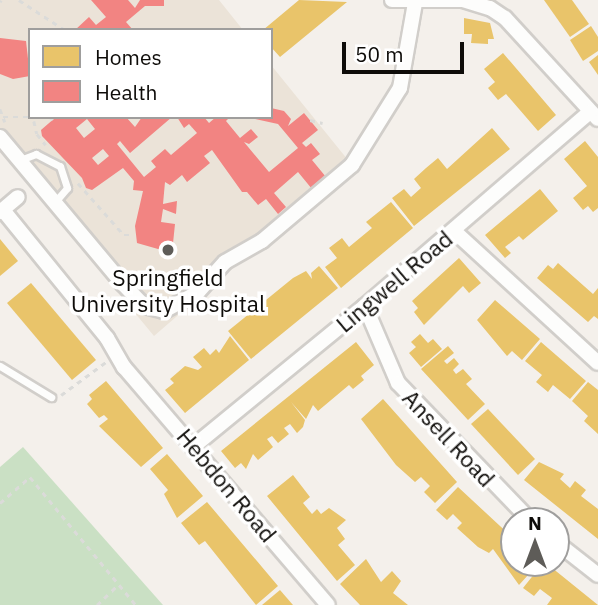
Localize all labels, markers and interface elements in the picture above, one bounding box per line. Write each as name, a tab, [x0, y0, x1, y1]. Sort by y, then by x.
legend	[28, 28, 273, 119]
scale bar	[346, 28, 468, 72]
text: 50 m	[355, 40, 404, 68]
text: Homes	[95, 43, 162, 71]
text: Health	[95, 78, 158, 106]
street label: Lingwell Road	[330, 224, 458, 338]
marker: Springfield University Hospital	[158, 240, 178, 260]
place label: Springfield University Hospital	[71, 263, 265, 317]
street label: Ansell Road	[397, 384, 501, 492]
street label: Hebdon Road	[171, 423, 283, 547]
north arrow	[500, 507, 570, 577]
text: N	[528, 511, 542, 535]

